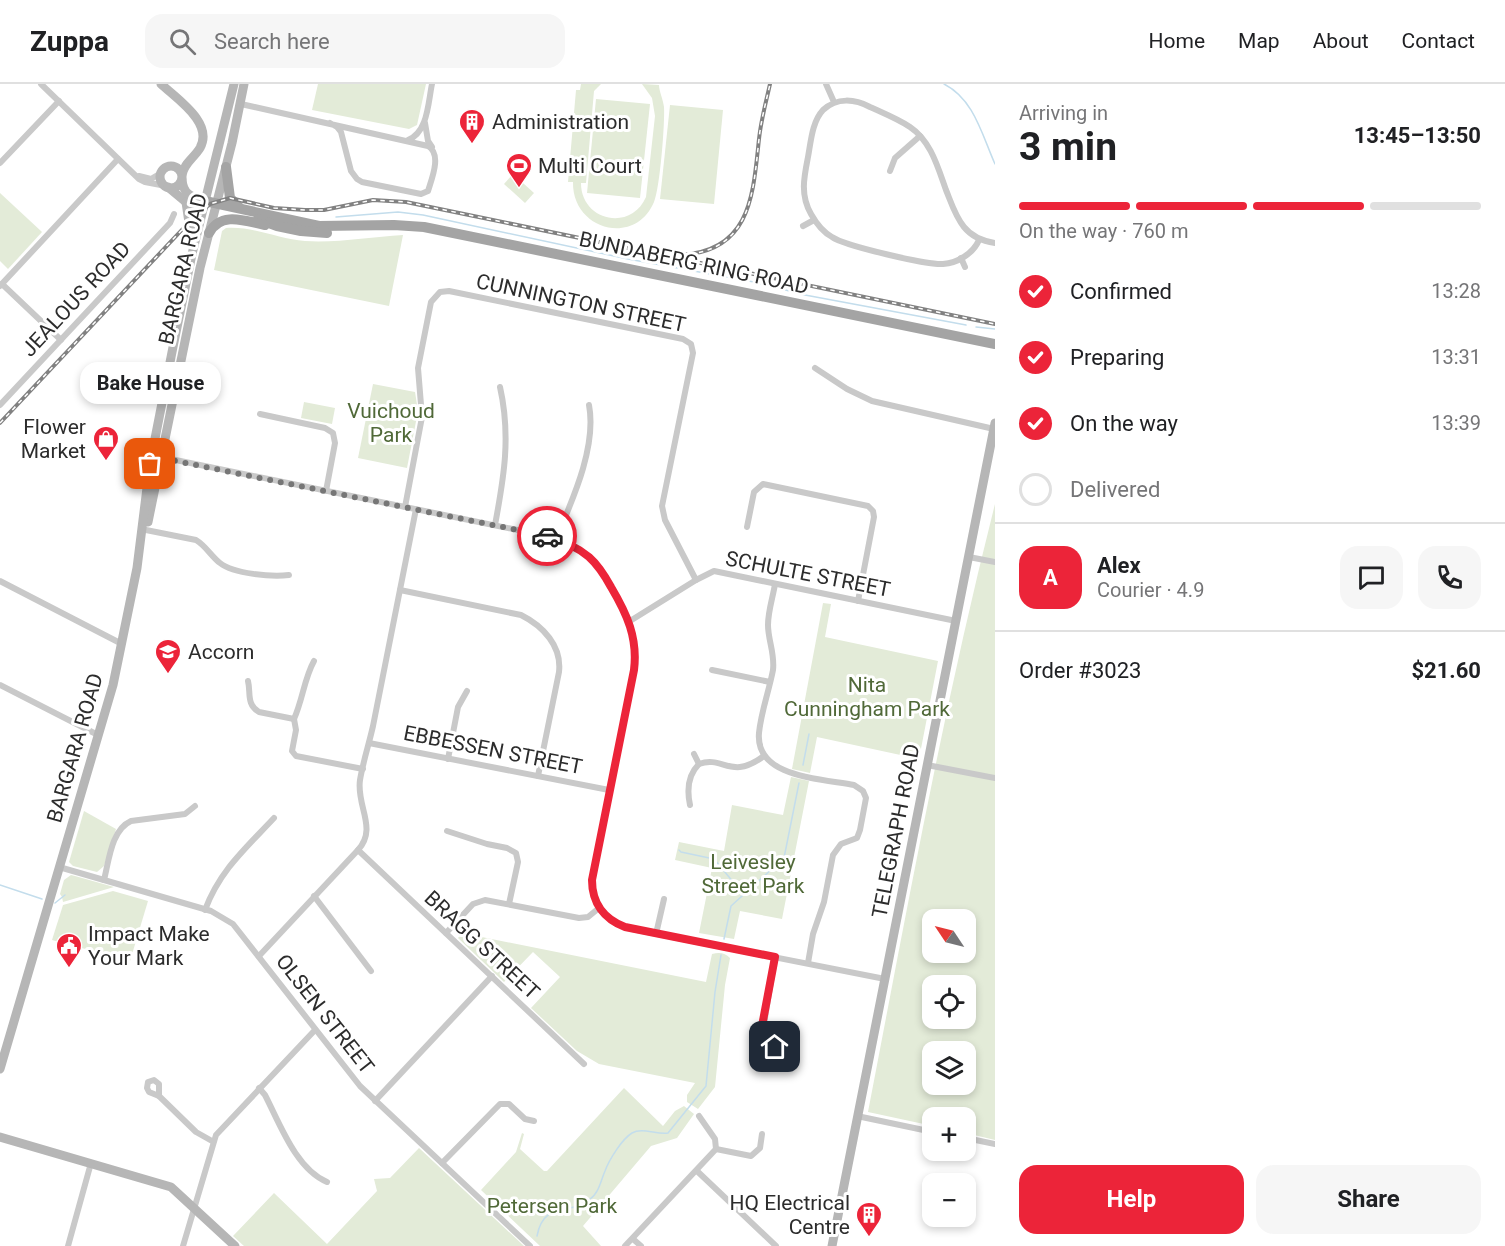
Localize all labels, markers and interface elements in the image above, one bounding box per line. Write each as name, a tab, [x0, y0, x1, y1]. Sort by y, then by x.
search box	[145, 14, 565, 68]
text: Zuppa	[30, 25, 109, 58]
icon: search	[166, 25, 199, 58]
text: Search here	[214, 29, 330, 54]
text: Home	[1149, 29, 1205, 53]
text: Map	[1238, 29, 1280, 53]
text: About	[1313, 29, 1369, 53]
text: Contact	[1402, 29, 1475, 53]
text: Arriving in	[1019, 101, 1108, 125]
building icon: Administration	[457, 107, 487, 145]
place label: Administration	[492, 110, 629, 134]
text: 13:45–13:50	[1354, 123, 1481, 148]
text: 3 min	[1019, 124, 1117, 170]
sports icon: Multi Court	[504, 151, 534, 189]
place label: Multi Court	[538, 154, 642, 178]
street label: BARGARA ROAD	[154, 191, 212, 347]
text: On the way · 760 m	[1019, 219, 1188, 243]
street label: BUNDABERG RING ROAD	[577, 227, 811, 299]
street label: JEALOUS ROAD	[17, 237, 135, 361]
street label: CUNNINGTON STREET	[474, 269, 688, 337]
icon: check	[1019, 275, 1052, 308]
text: Confirmed	[1070, 279, 1172, 304]
text: 13:28	[1431, 279, 1481, 303]
icon: check	[1019, 341, 1052, 374]
text: Preparing	[1070, 345, 1164, 370]
text: 13:31	[1431, 345, 1481, 369]
callout: Bake House	[80, 362, 220, 404]
text: Bake House	[97, 371, 204, 395]
park label: Vuichoud Park	[347, 399, 435, 447]
icon: check	[1019, 407, 1052, 440]
text: On the way	[1070, 411, 1178, 436]
text: 13:39	[1431, 411, 1481, 435]
place label: Flower Market	[21, 415, 86, 463]
shop icon: Flower Market	[91, 424, 121, 462]
pin	[124, 438, 175, 489]
icon: bag	[133, 447, 166, 480]
text: Delivered	[1070, 477, 1160, 502]
courier	[517, 506, 577, 566]
icon: car	[531, 520, 564, 553]
street label: SCHULTE STREET	[724, 546, 893, 602]
button: chat	[1340, 546, 1403, 609]
button: phone	[1418, 546, 1481, 609]
text: Alex	[1097, 553, 1141, 578]
text: A	[1043, 565, 1058, 590]
text: Courier · 4.9	[1097, 578, 1204, 602]
school or university icon: Accorn	[153, 637, 183, 675]
place label: Accorn	[188, 640, 254, 664]
text: Order #3023	[1019, 658, 1141, 683]
text: $21.60	[1412, 658, 1481, 683]
street label: BARGARA ROAD	[42, 671, 108, 825]
park label: Nita Cunningham Park	[784, 673, 950, 721]
street label: EBBESSEN STREET	[402, 721, 585, 779]
street label: TELEGRAPH ROAD	[867, 742, 925, 920]
park label: Leivesley Street Park	[702, 850, 805, 898]
street label: BRAGG STREET	[420, 886, 545, 1005]
north arrow	[922, 909, 976, 963]
map controls	[922, 909, 976, 1227]
place label: Impact Make Your Mark	[88, 922, 210, 970]
public building icon: Impact Make Your Mark	[54, 931, 84, 969]
street label: OLSEN STREET	[271, 950, 379, 1079]
button: locate	[922, 975, 976, 1029]
pin	[749, 1021, 800, 1072]
icon: home	[758, 1030, 791, 1063]
button: layers	[922, 1041, 976, 1095]
button: +	[922, 1107, 976, 1161]
button: Help	[1019, 1165, 1244, 1234]
button: Share	[1256, 1165, 1481, 1234]
button: −	[922, 1173, 976, 1227]
place label: HQ Electrical Centre	[730, 1191, 850, 1239]
park label: Petersen Park	[487, 1194, 618, 1218]
building icon: HQ Electrical Centre	[854, 1200, 884, 1238]

